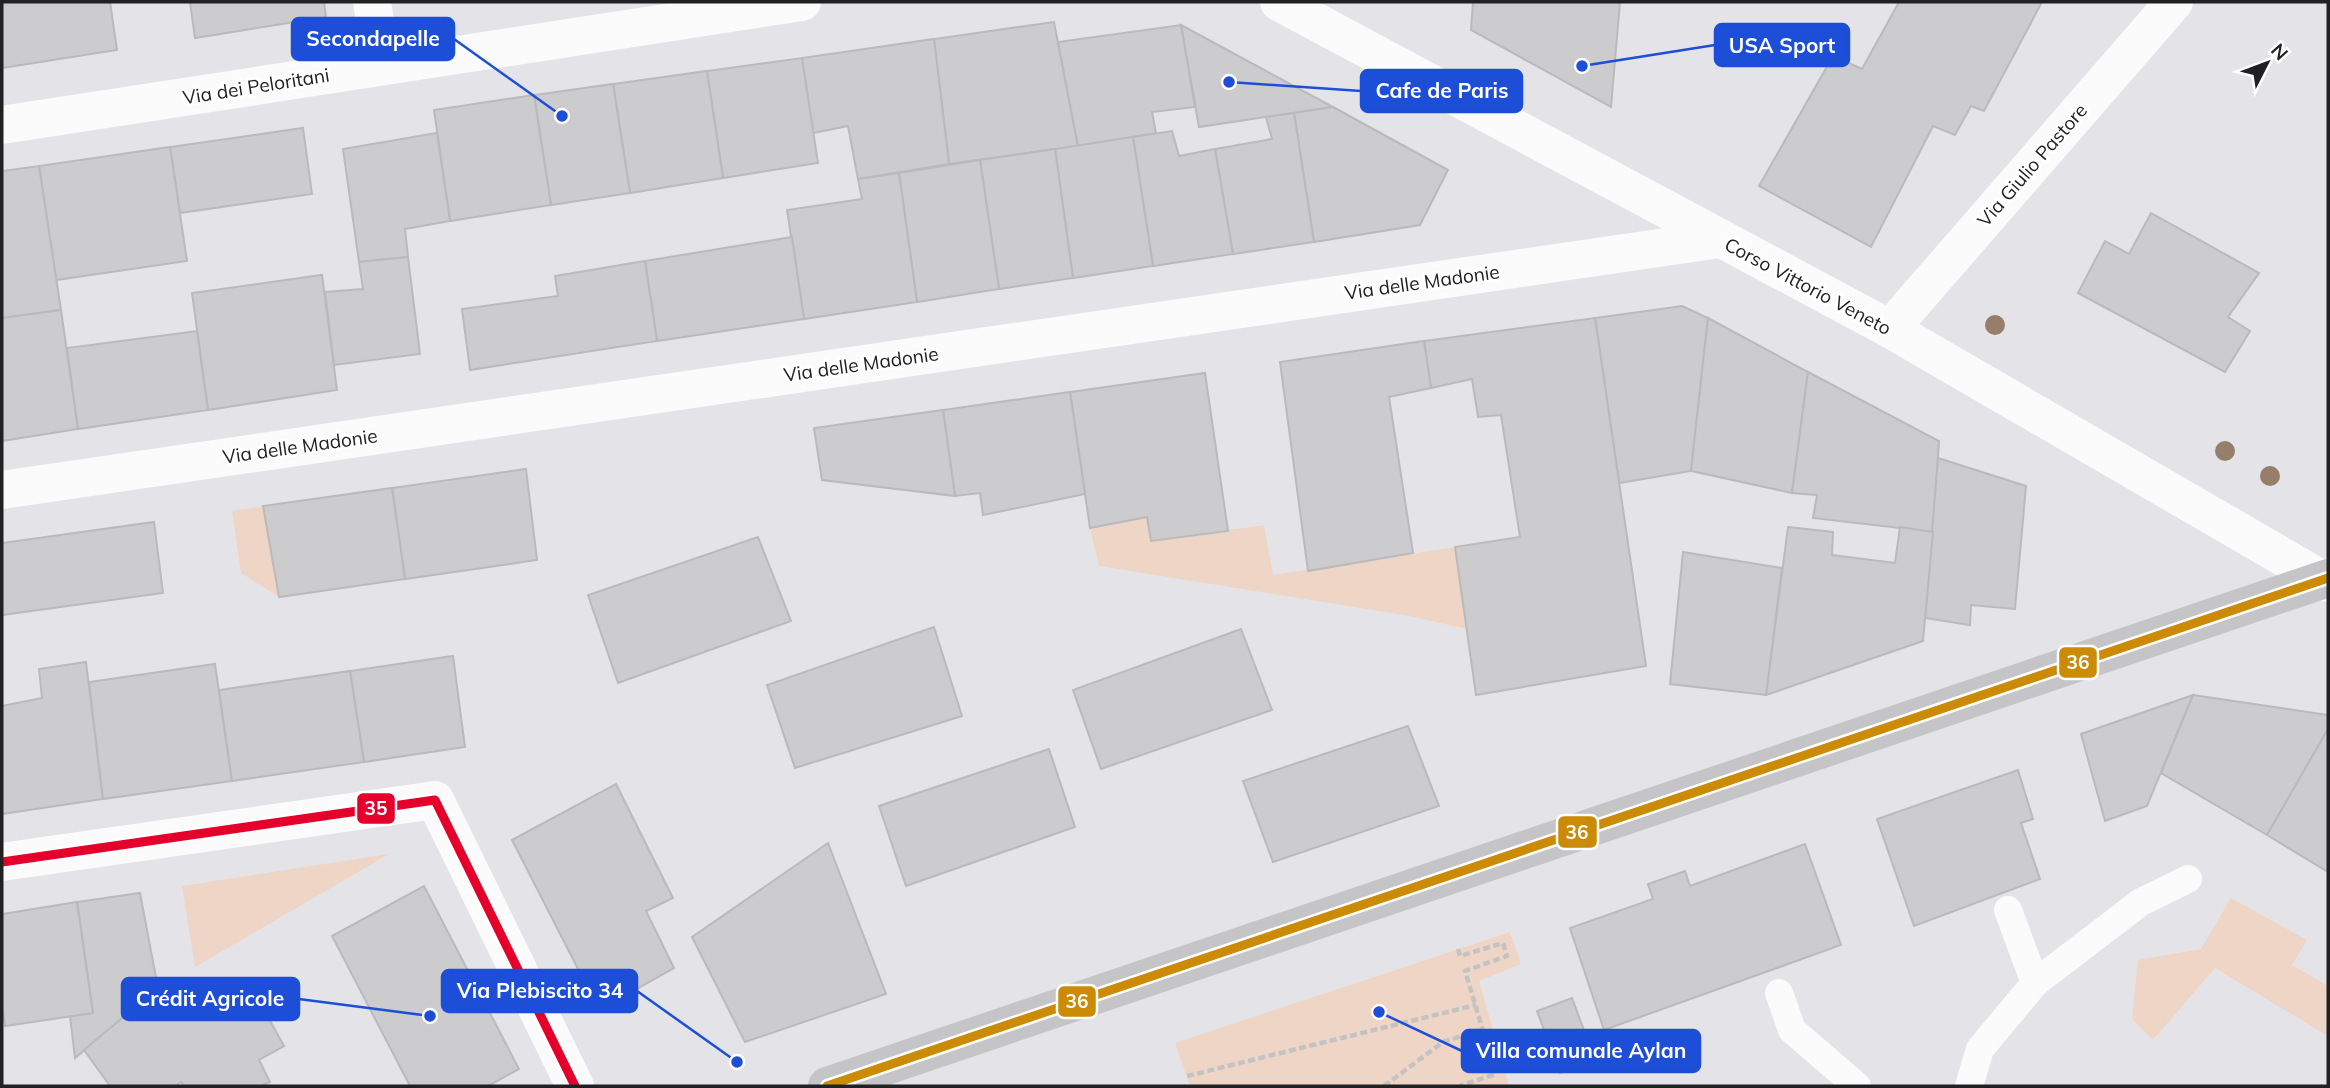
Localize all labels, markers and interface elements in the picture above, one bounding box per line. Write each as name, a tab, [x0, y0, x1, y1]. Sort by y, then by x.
callout: Secondapelle	[292, 18, 454, 60]
callout: USA Sport	[1715, 24, 1849, 66]
text: Secondapelle	[306, 25, 440, 51]
north arrow	[2232, 28, 2302, 98]
text: USA Sport	[1729, 32, 1835, 58]
text: N	[2266, 38, 2293, 65]
street label: Via dei Peloritani	[181, 63, 331, 109]
callout: Cafe de Paris	[1361, 70, 1522, 112]
text: Cafe de Paris	[1376, 77, 1508, 103]
street label: Via Giulio Pastore	[1972, 98, 2092, 232]
street label: Corso Vittorio Veneto	[1721, 232, 1895, 340]
street label: Via delle Madonie	[1343, 259, 1501, 305]
street label: Via delle Madonie	[782, 341, 940, 387]
street label: Via delle Madonie	[221, 423, 379, 469]
line badge: 36	[2058, 646, 2098, 679]
text: 36	[2067, 650, 2089, 674]
line badge: 35	[356, 792, 396, 825]
text: 35	[365, 796, 387, 820]
line badge: 36	[1557, 815, 1598, 849]
text: 36	[1566, 820, 1588, 844]
callout: Via Plebiscito 34	[442, 970, 637, 1012]
text: Via Plebiscito 34	[456, 977, 624, 1003]
callout: Crédit Agricole	[122, 978, 299, 1020]
text: Crédit Agricole	[136, 985, 284, 1011]
line badge: 36	[1057, 985, 1097, 1018]
text: 36	[1066, 989, 1088, 1013]
callout: Villa comunale Aylan	[1462, 1030, 1700, 1072]
text: Villa comunale Aylan	[1475, 1037, 1686, 1063]

